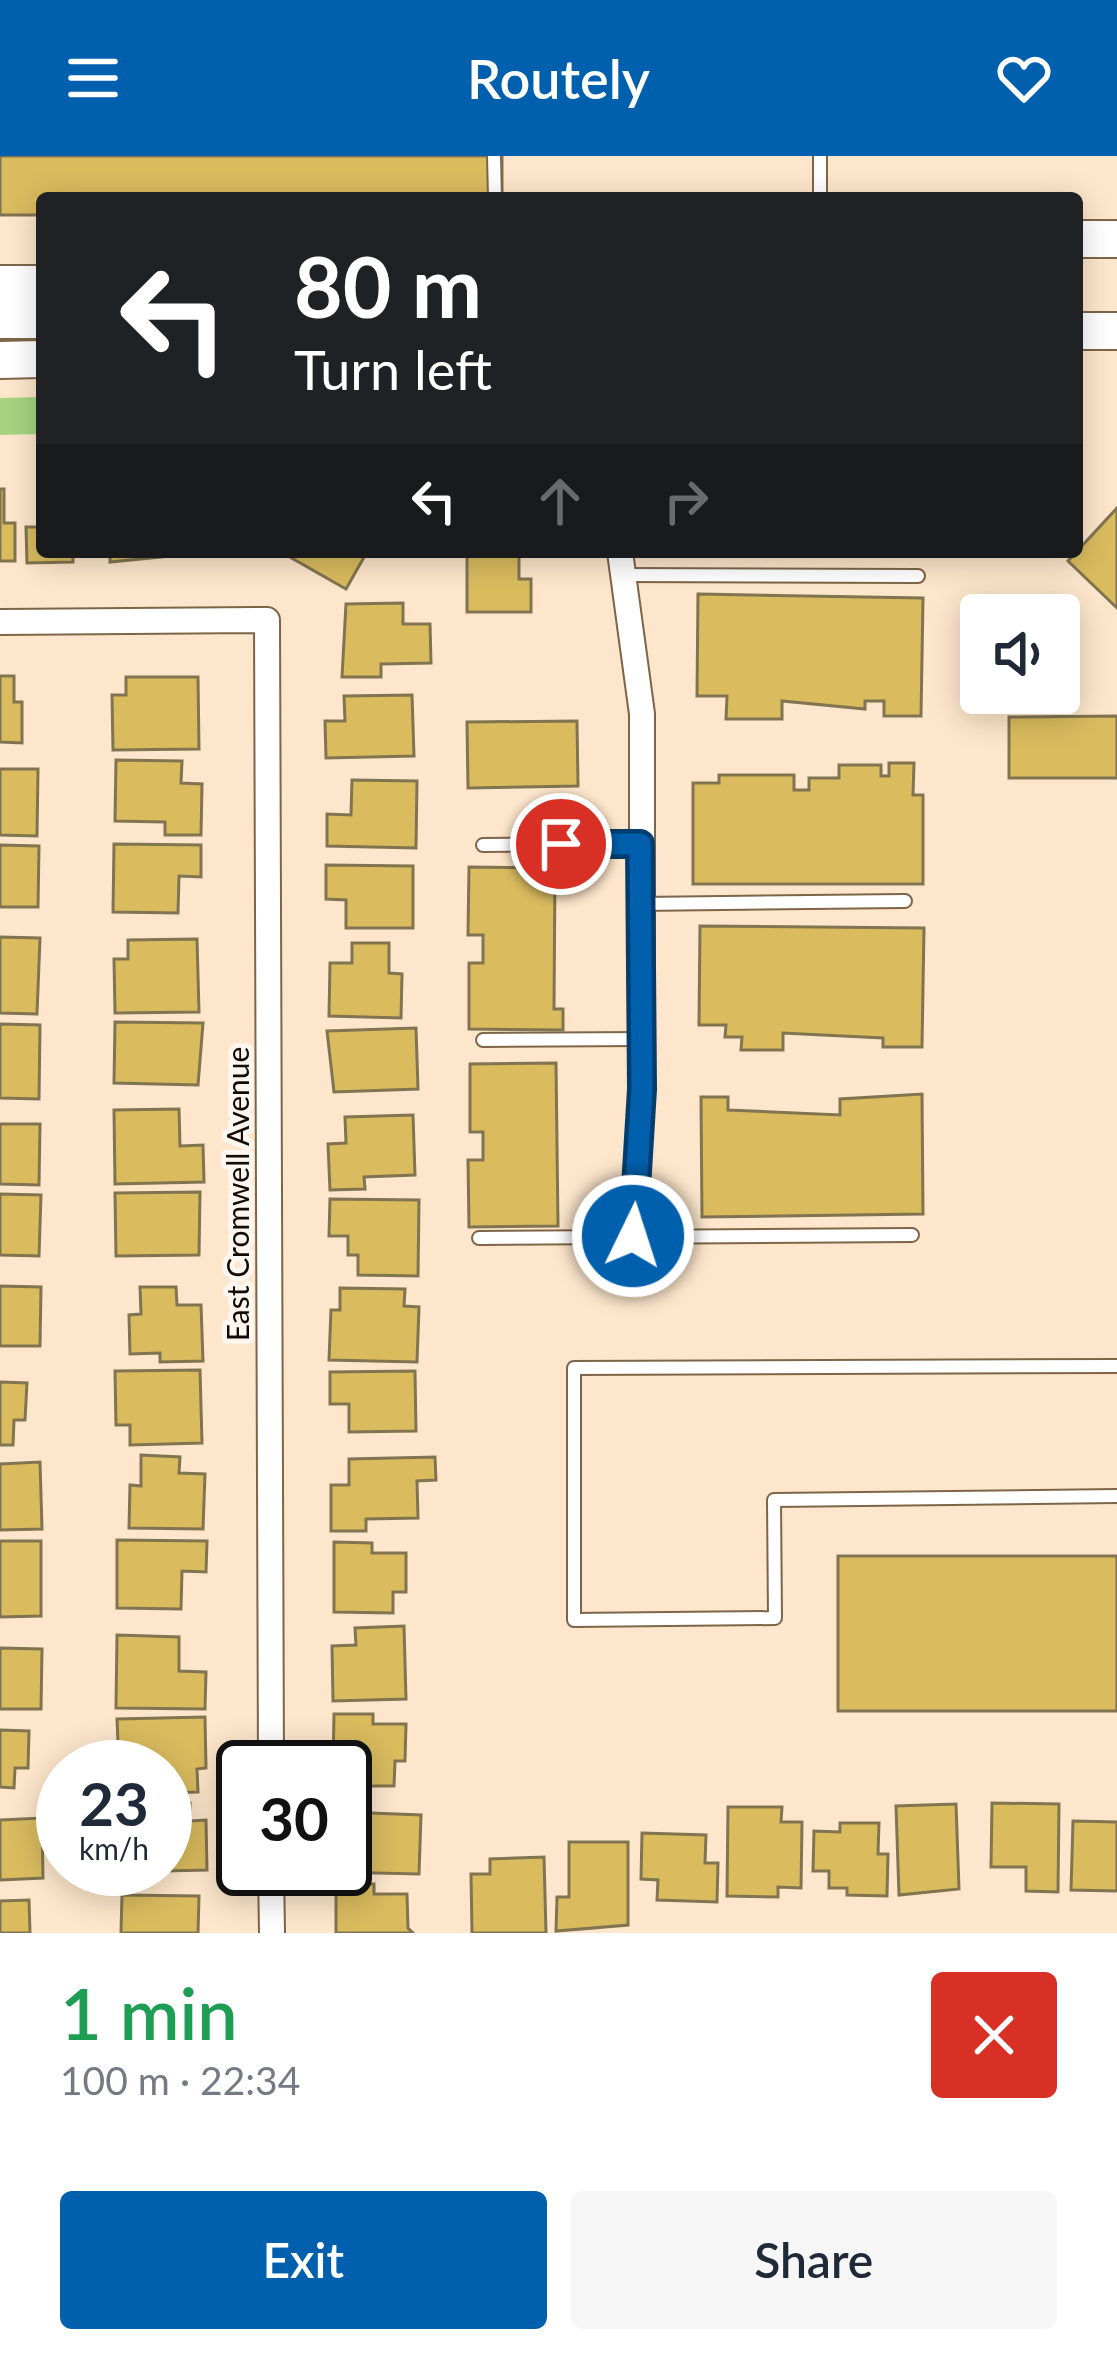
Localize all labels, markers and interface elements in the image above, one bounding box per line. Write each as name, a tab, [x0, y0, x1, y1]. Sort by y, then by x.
icon: menu	[60, 45, 126, 111]
icon: heart	[991, 45, 1057, 111]
text: Routely	[467, 46, 650, 111]
text: 80 m	[294, 235, 482, 336]
icon: left	[96, 240, 252, 396]
text: Turn left	[294, 337, 492, 402]
icon: left	[401, 468, 467, 534]
icon: ahead	[527, 468, 593, 534]
icon: right	[653, 468, 719, 534]
map controls	[960, 594, 1080, 714]
button: sound	[960, 594, 1080, 714]
pin	[510, 793, 612, 895]
icon: arrive	[528, 811, 594, 877]
street label: East Cromwell Avenue	[219, 1047, 255, 1341]
position arrow	[570, 1173, 696, 1299]
speed limit sign: 30	[216, 1740, 372, 1896]
text: 23	[79, 1767, 149, 1839]
text: km/h	[79, 1830, 149, 1866]
text: 1 min	[60, 1969, 238, 2055]
button: close	[931, 1972, 1057, 2098]
text: 100 m · 22:34	[60, 2057, 300, 2103]
button: Exit	[60, 2191, 547, 2329]
button: Share	[571, 2191, 1057, 2329]

